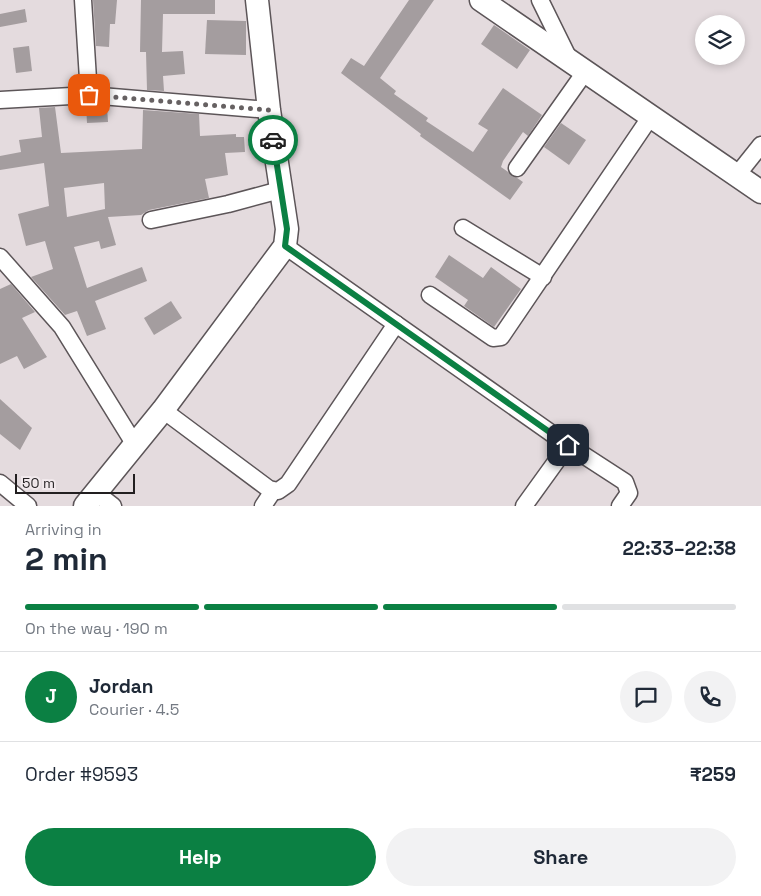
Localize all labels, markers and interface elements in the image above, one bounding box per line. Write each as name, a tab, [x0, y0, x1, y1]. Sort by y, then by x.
map controls	[695, 15, 745, 65]
button: layers	[695, 15, 745, 65]
pin	[68, 74, 110, 116]
icon: bag	[75, 81, 103, 109]
courier	[248, 115, 298, 165]
icon: car	[259, 126, 287, 154]
pin	[547, 424, 589, 466]
icon: home	[554, 431, 582, 459]
scale bar	[15, 471, 135, 494]
text: 50 m	[22, 474, 55, 492]
text: Arriving in	[25, 519, 102, 540]
text: 22:33–22:38	[622, 536, 736, 561]
text: 2 min	[25, 539, 108, 579]
text: On the way · 190 m	[25, 618, 168, 639]
button: chat	[620, 671, 672, 723]
button: phone	[684, 671, 736, 723]
text: Jordan	[89, 674, 154, 699]
text: J	[45, 684, 57, 709]
text: Courier · 4.5	[89, 699, 179, 720]
text: Order #9593	[25, 762, 138, 787]
text: ₹259	[690, 762, 736, 787]
button: Help	[25, 828, 376, 886]
button: Share	[386, 828, 736, 886]

